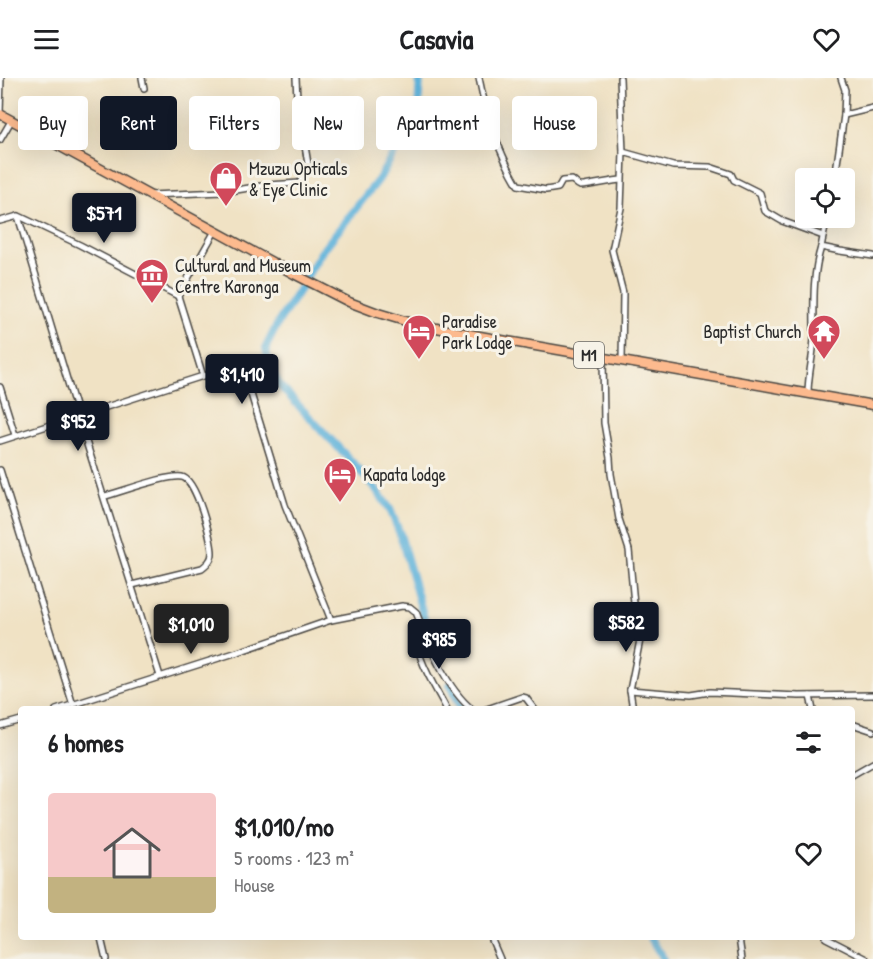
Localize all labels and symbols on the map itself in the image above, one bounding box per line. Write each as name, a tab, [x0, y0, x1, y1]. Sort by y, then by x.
place label: Mzuzu Opticals & Eye Clinic	[249, 156, 347, 202]
shop icon: Mzuzu Opticals & Eye Clinic	[208, 160, 244, 207]
pin: $571	[68, 193, 140, 244]
place label: Cultural and Museum Centre Karonga	[175, 253, 311, 299]
museum icon: Cultural and Museum Centre Karonga	[134, 257, 170, 304]
place label: Paradise Park Lodge	[442, 309, 512, 355]
hotel icon: Paradise Park Lodge	[401, 313, 437, 360]
temple icon: Baptist Church	[806, 313, 842, 360]
place label: Baptist Church	[704, 319, 801, 344]
road number: M1	[574, 342, 604, 368]
pin: $1,410	[193, 354, 291, 405]
pin: $952	[42, 401, 114, 452]
hotel icon: Kapata lodge	[322, 456, 358, 503]
place label: Kapata lodge	[363, 462, 446, 487]
pin: $582	[590, 602, 662, 653]
pin: $1,010	[142, 604, 240, 655]
pin: $985	[403, 619, 475, 670]

